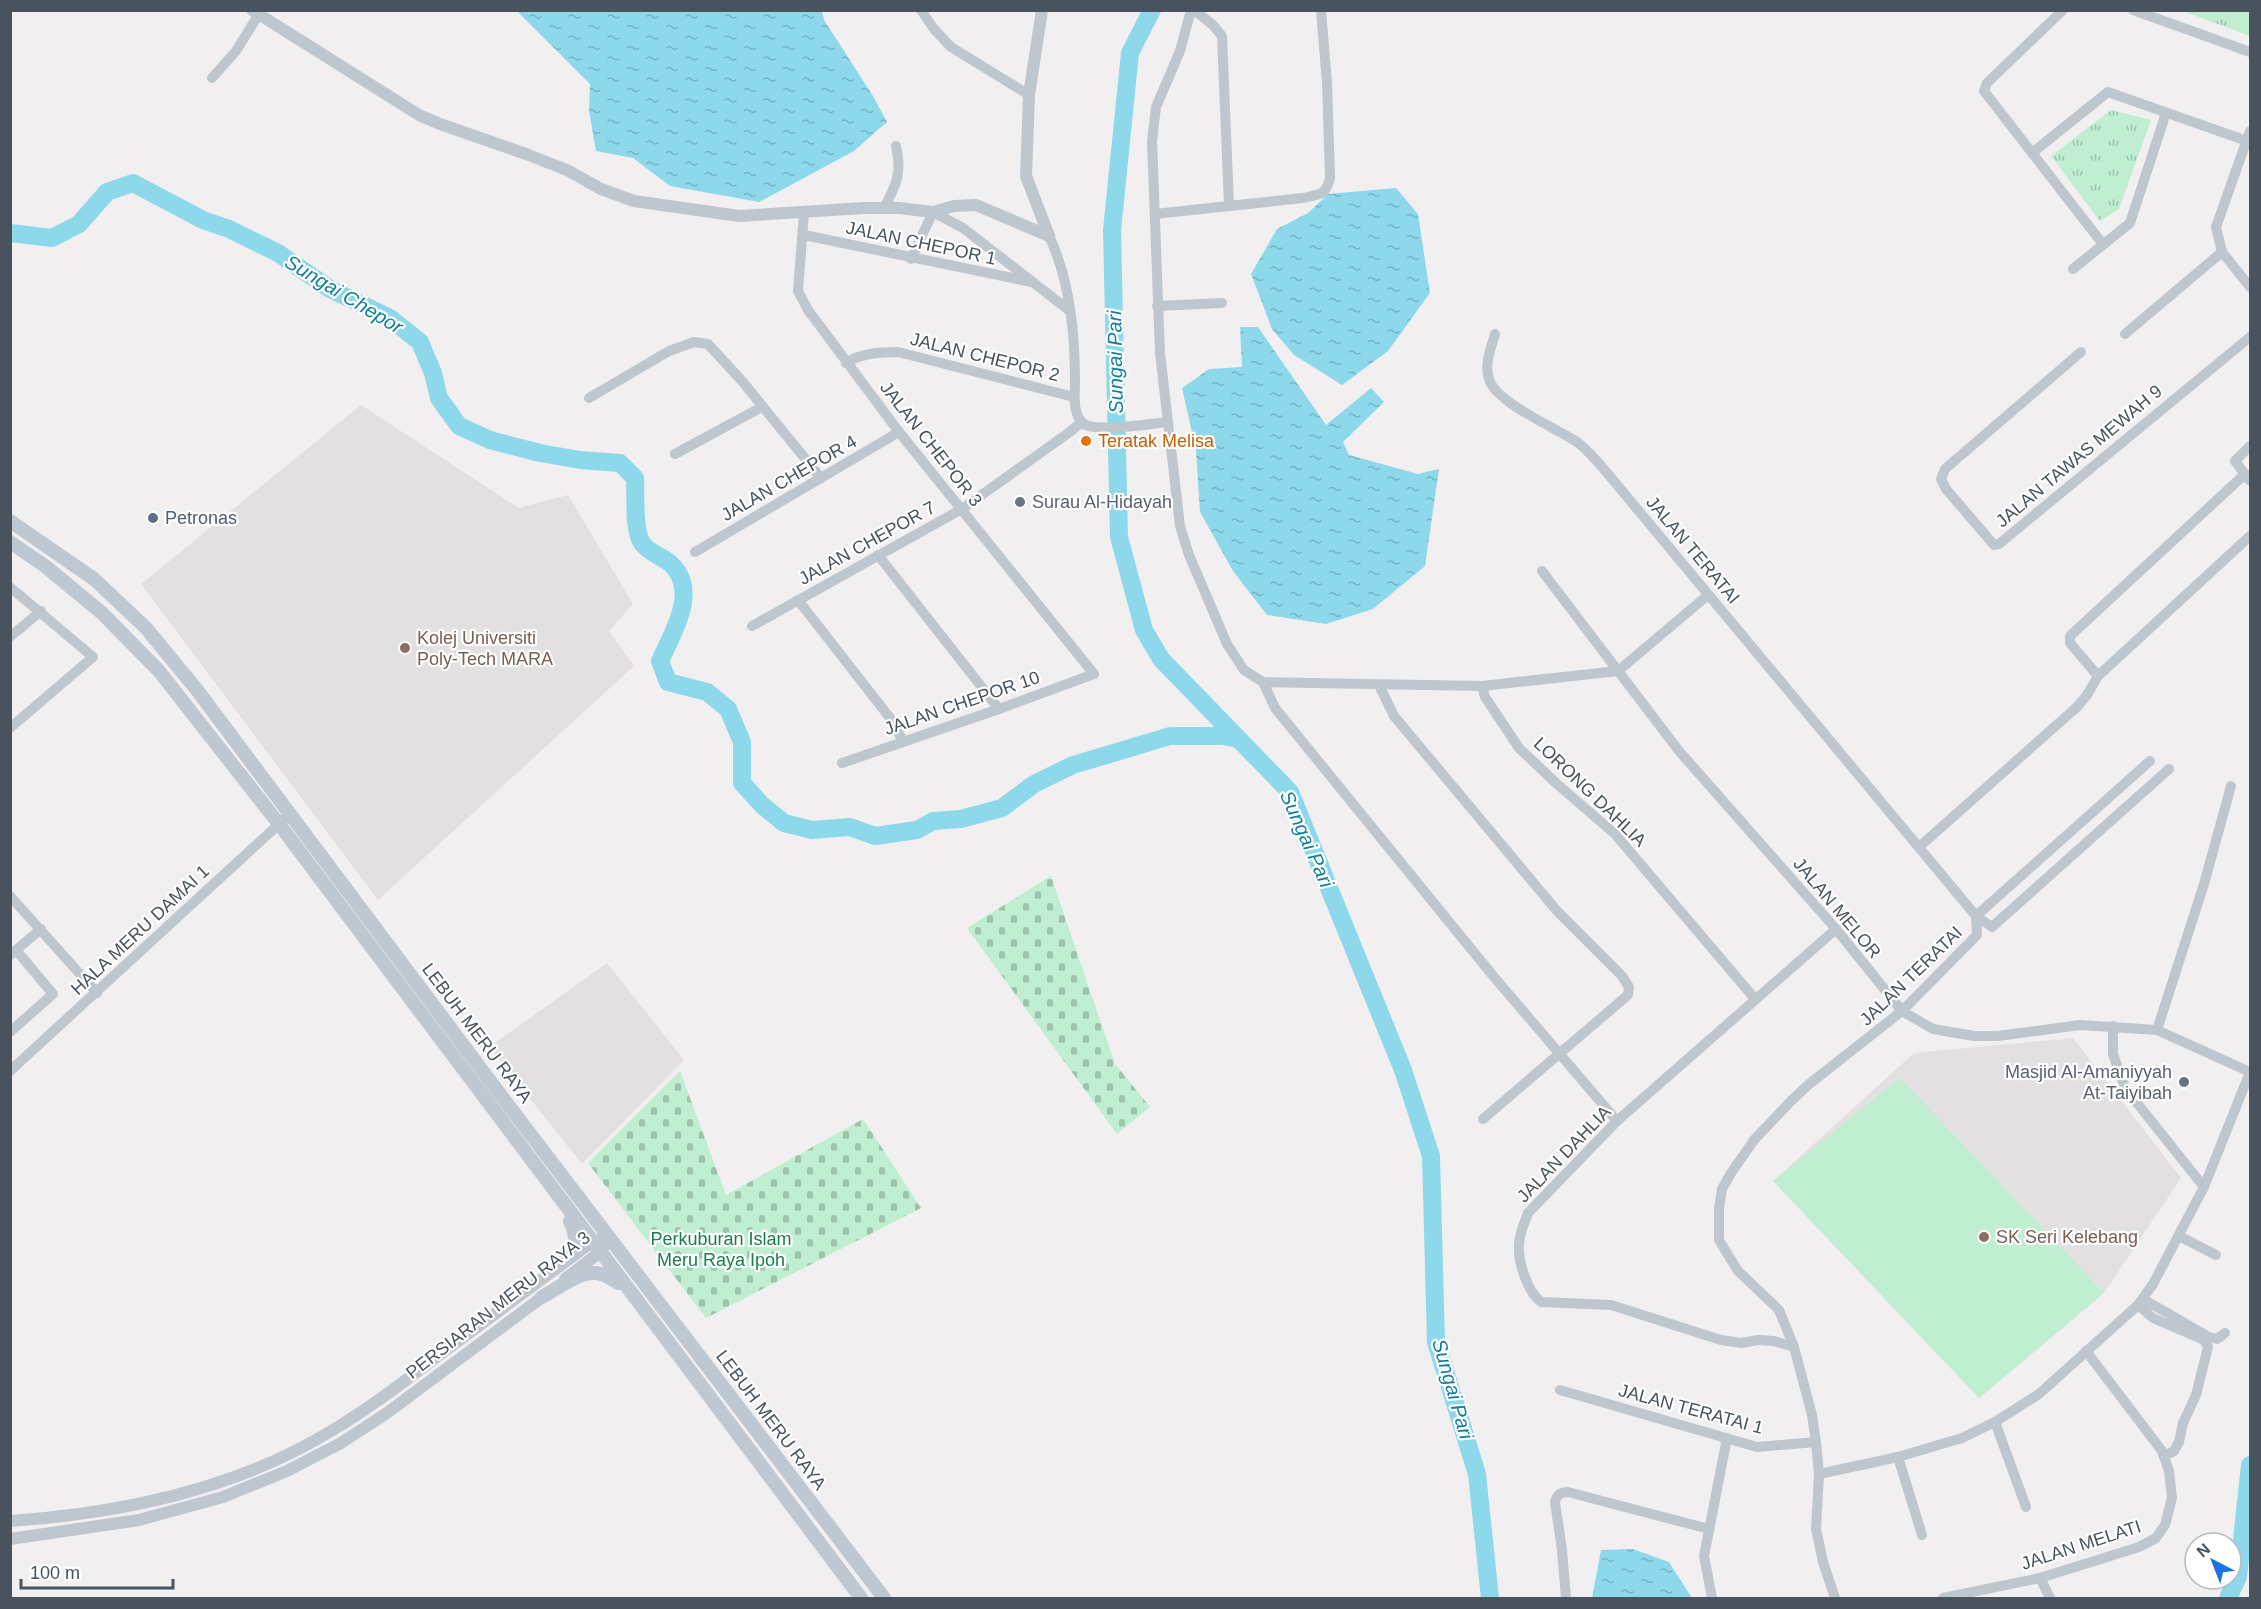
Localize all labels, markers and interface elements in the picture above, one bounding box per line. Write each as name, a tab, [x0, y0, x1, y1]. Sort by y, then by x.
street label: JALAN CHEPOR 1	[844, 217, 998, 269]
water label: Sungai Chepor	[281, 250, 408, 338]
water label: Sungai Pari	[1103, 310, 1127, 414]
street label: JALAN CHEPOR 2	[908, 329, 1062, 385]
street label: JALAN CHEPOR 3	[876, 378, 986, 510]
street label: JALAN TAWAS MEWAH 9	[1992, 381, 2166, 531]
street label: JALAN CHEPOR 4	[718, 431, 860, 525]
place label: Teratak Melisa	[1098, 431, 1215, 451]
marker: Teratak Melisa	[1079, 434, 1093, 448]
place label: Surau Al-Hidayah	[1032, 492, 1172, 512]
street label: JALAN TERATAI	[1642, 492, 1744, 608]
marker: Surau Al-Hidayah	[1013, 495, 1027, 509]
street label: JALAN CHEPOR 7	[795, 497, 939, 589]
place label: Petronas	[165, 508, 237, 528]
marker: Petronas	[146, 511, 160, 525]
place label: Kolej Universiti Poly-Tech MARA	[417, 628, 553, 669]
marker: Kolej Universiti Poly-Tech MARA	[398, 641, 412, 655]
street label: JALAN CHEPOR 10	[882, 667, 1042, 739]
street label: LORONG DAHLIA	[1530, 733, 1650, 851]
water label: Sungai Pari	[1276, 787, 1338, 891]
street label: JALAN MELOR	[1789, 854, 1885, 962]
street label: HALA MERU DAMAI 1	[67, 861, 213, 999]
street label: JALAN TERATAI	[1856, 922, 1966, 1030]
street label: LEBUH MERU RAYA	[418, 959, 536, 1107]
place label: Masjid Al-Amaniyyah At-Taiyibah	[2005, 1062, 2172, 1103]
marker: Masjid Al-Amaniyyah At-Taiyibah	[2177, 1075, 2191, 1089]
street label: JALAN DAHLIA	[1513, 1102, 1615, 1206]
street label: PERSIARAN MERU RAYA 3	[402, 1227, 594, 1383]
place label: SK Seri Kelebang	[1996, 1227, 2138, 1247]
park label: Perkuburan Islam Meru Raya Ipoh	[650, 1229, 792, 1270]
marker: SK Seri Kelebang	[1977, 1230, 1991, 1244]
water label: Sungai Pari	[1428, 1336, 1478, 1442]
street label: LEBUH MERU RAYA	[712, 1346, 830, 1494]
street label: JALAN TERATAI 1	[1616, 1380, 1766, 1438]
street label: JALAN MELATI	[2019, 1516, 2143, 1574]
north arrow	[2183, 1531, 2243, 1591]
text: N	[2193, 1540, 2213, 1560]
scale bar	[21, 1552, 172, 1590]
text: 100 m	[30, 1563, 80, 1583]

